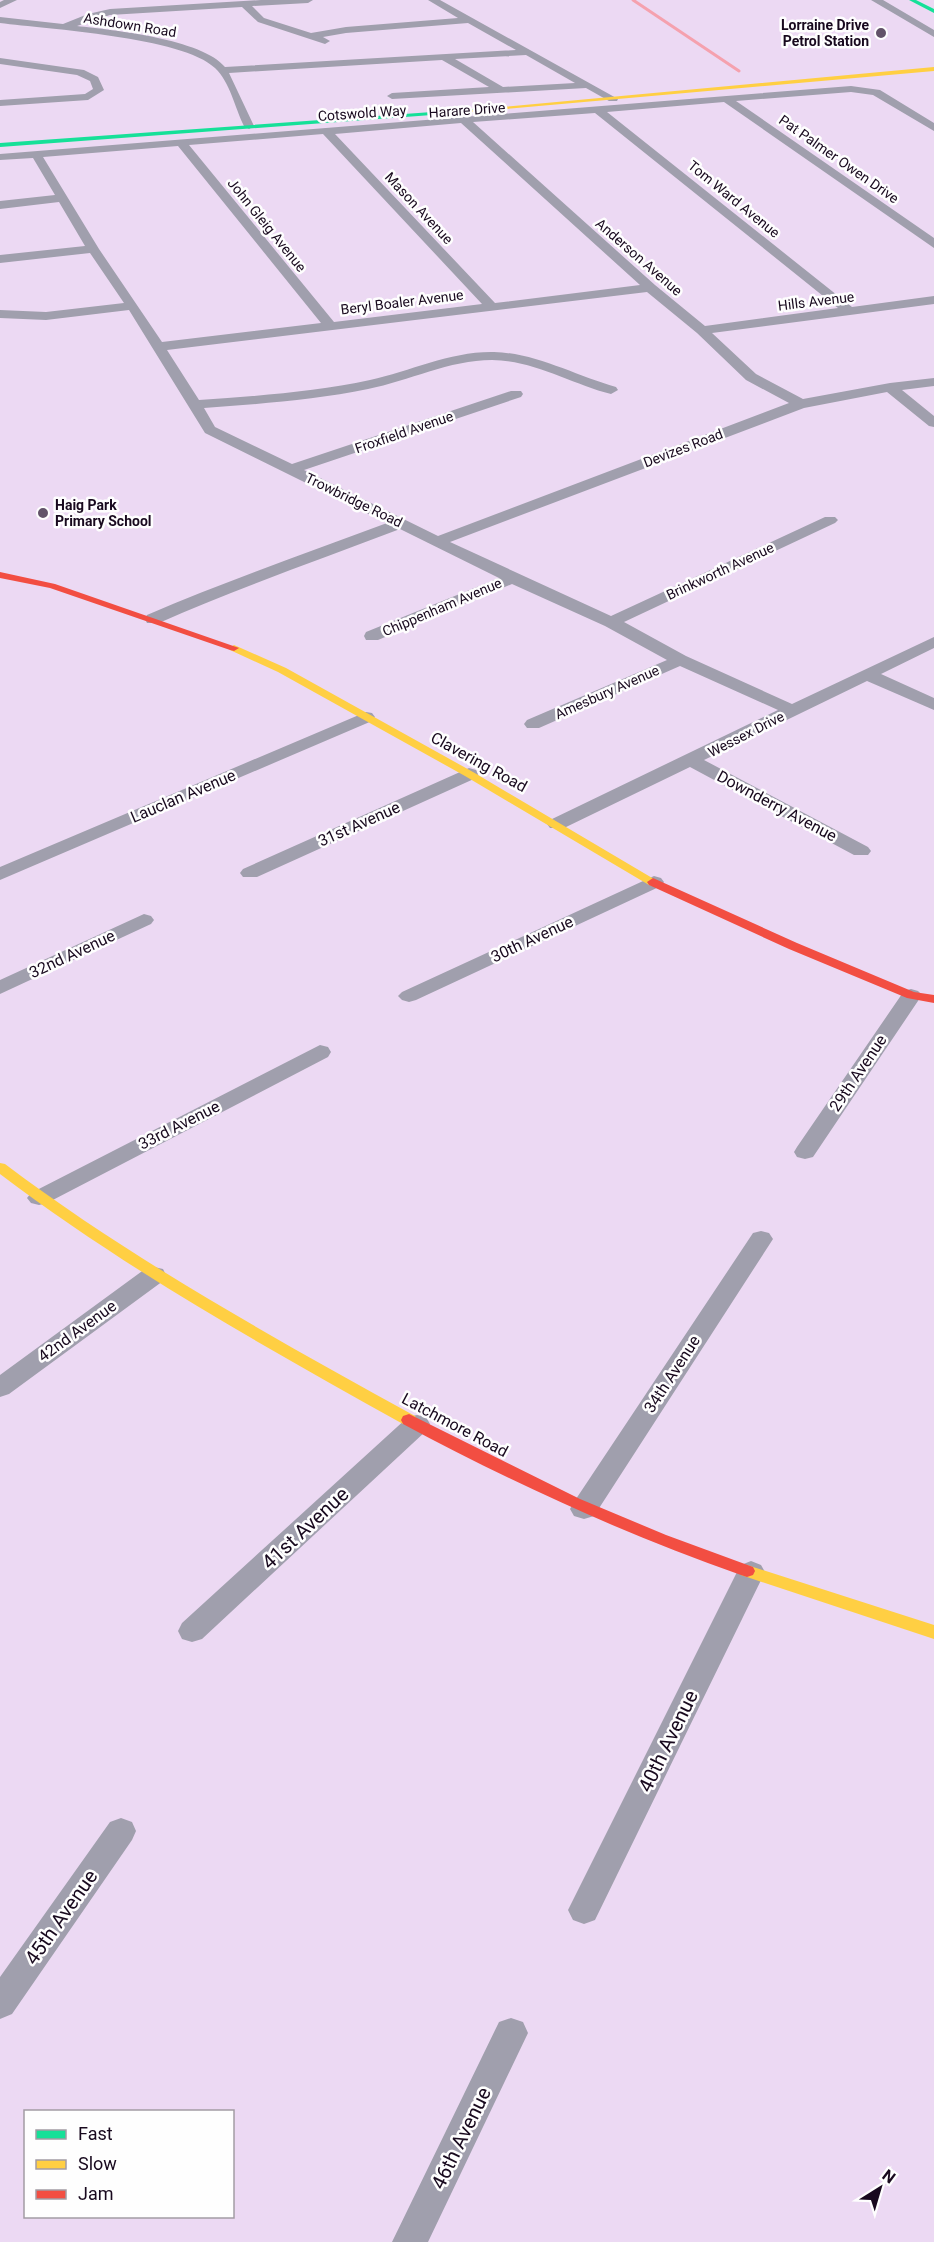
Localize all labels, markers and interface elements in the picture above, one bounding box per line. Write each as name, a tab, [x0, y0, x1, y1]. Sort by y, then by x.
street label: Ashdown Road	[82, 10, 178, 40]
place label: Lorraine Drive Petrol Station	[781, 17, 869, 49]
marker: Lorraine Drive Petrol Station	[874, 26, 888, 40]
street label: Harare Drive	[428, 99, 506, 121]
street label: Cotswold Way	[317, 102, 407, 124]
street label: Pat Palmer Owen Drive	[776, 112, 902, 206]
street label: Tom Ward Avenue	[685, 157, 783, 241]
street label: Mason Avenue	[382, 169, 456, 247]
street label: John Gleig Avenue	[224, 175, 310, 275]
street label: Anderson Avenue	[593, 215, 685, 299]
street label: Beryl Boaler Avenue	[340, 287, 464, 317]
street label: Hills Avenue	[777, 288, 855, 314]
street label: Froxfield Avenue	[353, 408, 455, 456]
street label: Devizes Road	[641, 426, 725, 470]
street label: Trowbridge Road	[303, 470, 405, 530]
place label: Haig Park Primary School	[55, 497, 152, 529]
marker: Haig Park Primary School	[36, 506, 50, 520]
street label: Brinkworth Avenue	[664, 539, 776, 603]
street label: Chippenham Avenue	[380, 575, 504, 639]
street label: Amesbury Avenue	[552, 662, 662, 722]
street label: Wessex Drive	[705, 708, 787, 760]
street label: Clavering Road	[428, 728, 530, 796]
street label: Lauclan Avenue	[128, 765, 238, 827]
street label: Downderry Avenue	[714, 766, 840, 846]
street label: 31st Avenue	[315, 797, 403, 851]
street label: 30th Avenue	[488, 912, 576, 966]
street label: 32nd Avenue	[26, 926, 118, 982]
street label: 29th Avenue	[825, 1031, 891, 1115]
street label: 33rd Avenue	[135, 1096, 223, 1154]
street label: 42nd Avenue	[34, 1296, 120, 1366]
street label: 34th Avenue	[640, 1332, 704, 1416]
street label: Latchmore Road	[399, 1389, 511, 1461]
street label: 41st Avenue	[257, 1482, 353, 1574]
street label: 40th Avenue	[633, 1686, 703, 1796]
street label: 45th Avenue	[20, 1865, 102, 1969]
street label: 46th Avenue	[426, 2083, 496, 2193]
legend	[24, 2110, 234, 2218]
text: Fast	[78, 2123, 113, 2144]
text: Slow	[78, 2153, 117, 2174]
north arrow	[850, 2158, 910, 2218]
text: N	[878, 2165, 899, 2187]
text: Jam	[78, 2183, 114, 2204]

